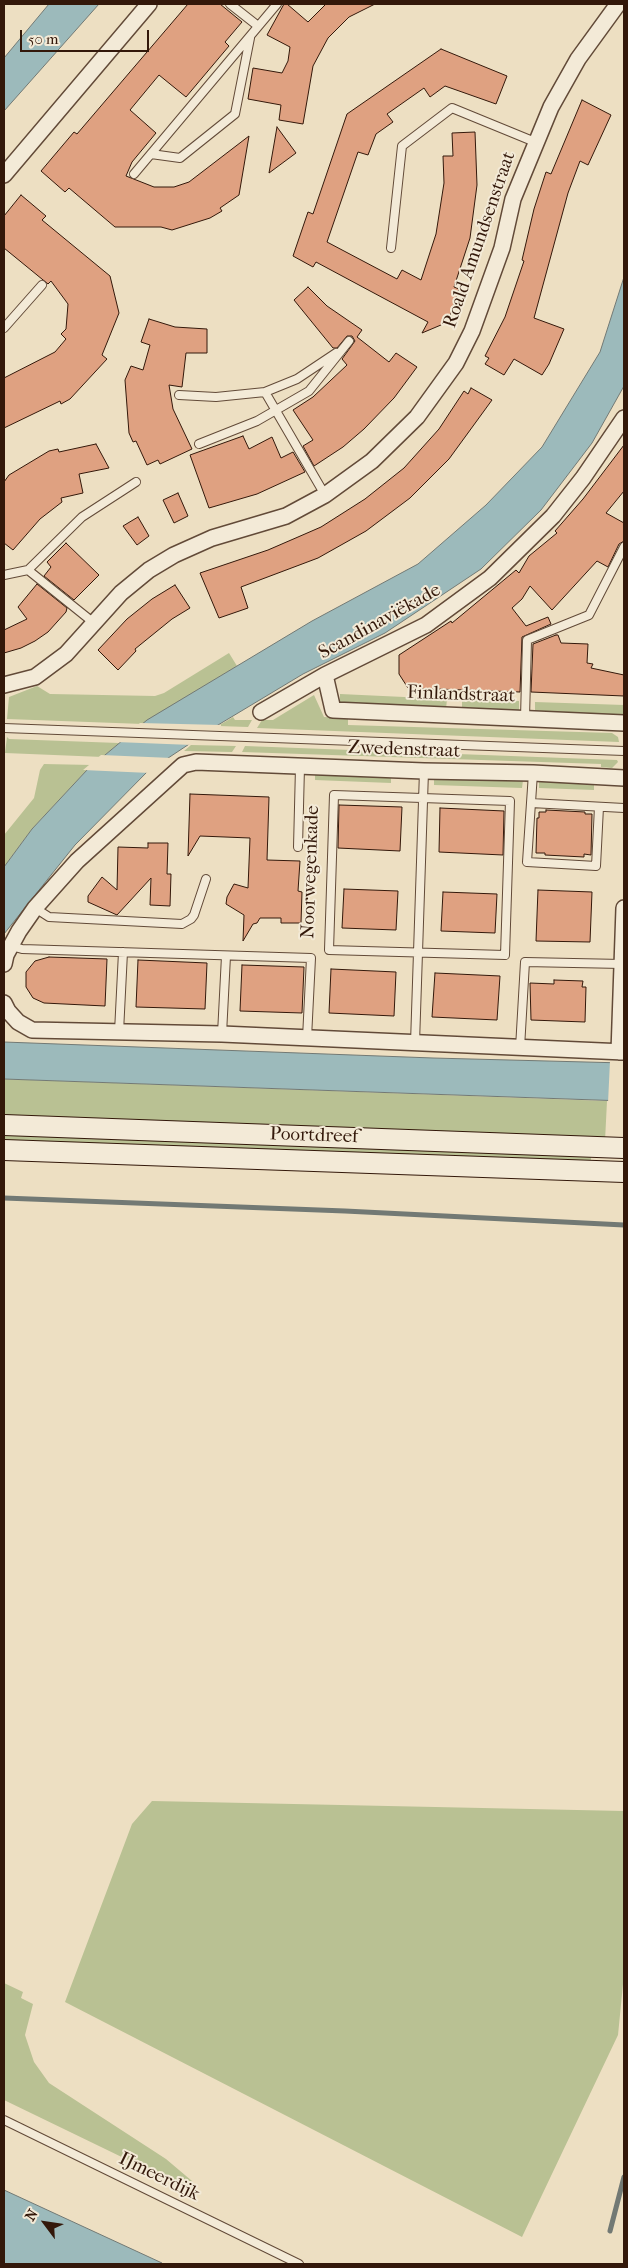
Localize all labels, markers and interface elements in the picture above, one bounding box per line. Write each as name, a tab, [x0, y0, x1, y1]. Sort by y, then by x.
scale bar	[22, 20, 151, 52]
text: 50 m	[28, 30, 58, 48]
street label: Roald Amundsenstraat	[439, 149, 521, 331]
street label: Scandinaviëkade	[315, 579, 445, 665]
street label: Finlandstraat	[406, 682, 516, 708]
street label: Zwedenstraat	[347, 737, 461, 763]
street label: Noorwegenkade	[297, 805, 325, 939]
street label: Poortdreef	[269, 1123, 359, 1149]
street label: IJmeerdijk	[115, 2148, 203, 2206]
north arrow	[20, 2198, 70, 2248]
text: N	[22, 2206, 42, 2224]

